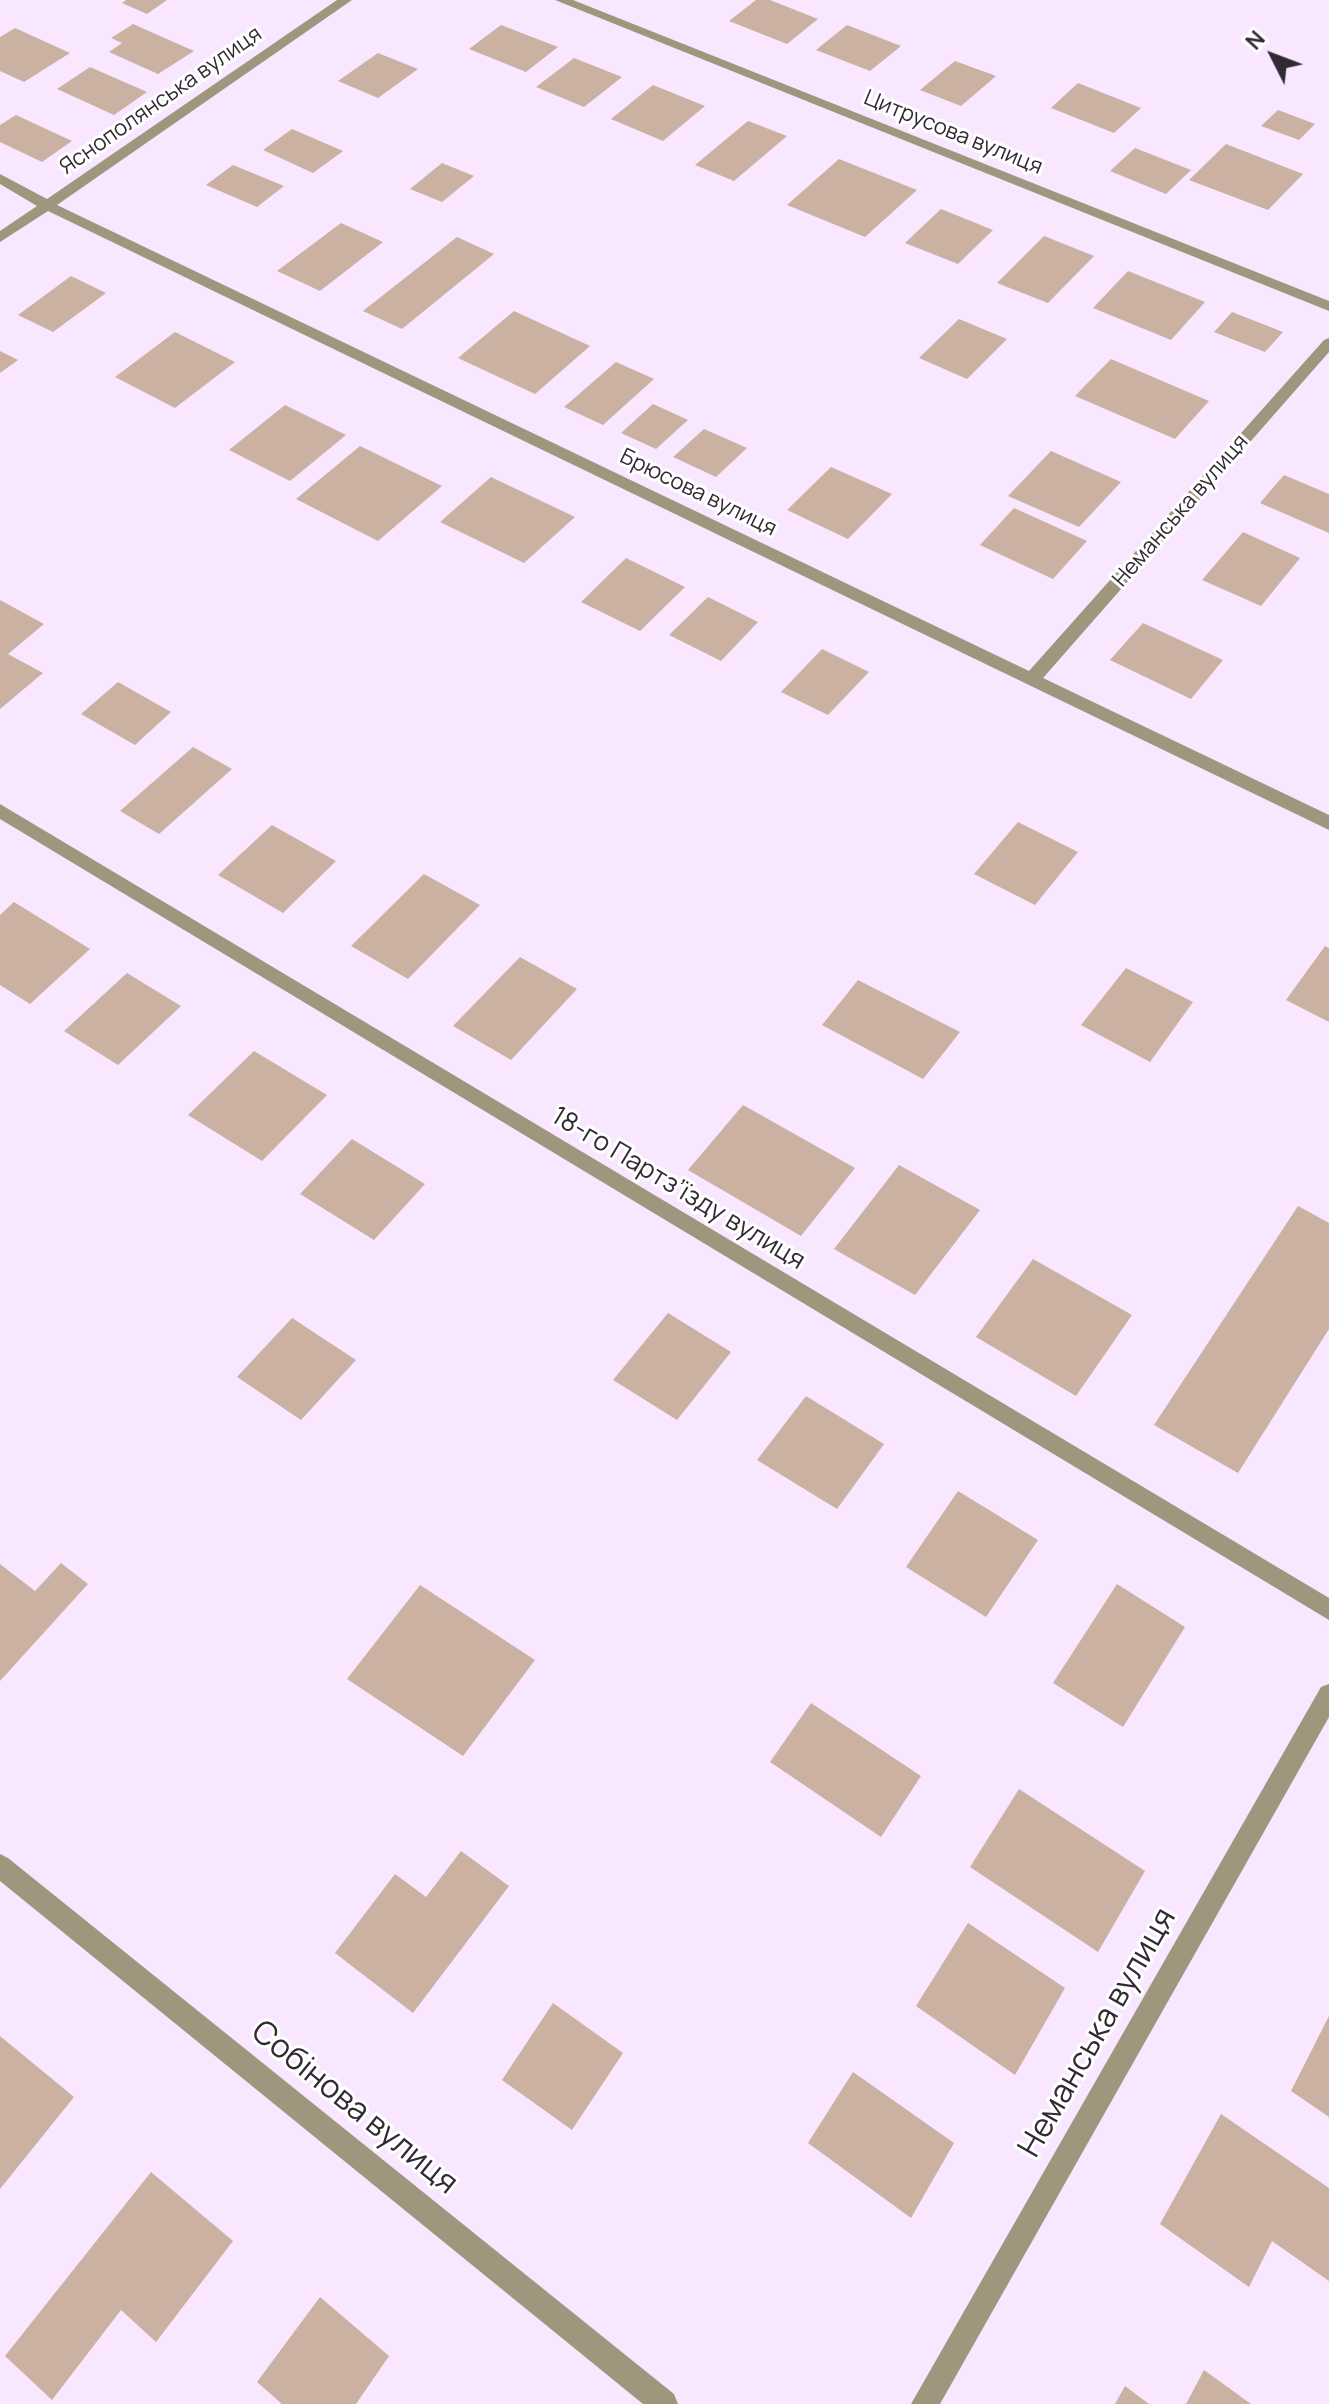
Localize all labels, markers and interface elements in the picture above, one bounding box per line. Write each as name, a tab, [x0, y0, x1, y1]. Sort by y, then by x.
north arrow	[1233, 16, 1313, 96]
street label: Яснополянська вулиця	[55, 21, 267, 181]
text: N	[1239, 24, 1272, 56]
street label: Цитрусова вулиця	[860, 85, 1046, 181]
street label: Неманська вулиця	[1108, 429, 1254, 593]
street label: Брюсова вулиця	[615, 444, 781, 542]
street label: 18-го Партз’їзду вулиця	[546, 1101, 810, 1277]
street label: Неманська вулиця	[1011, 1902, 1185, 2164]
street label: Собінова вулиця	[243, 2013, 465, 2203]

